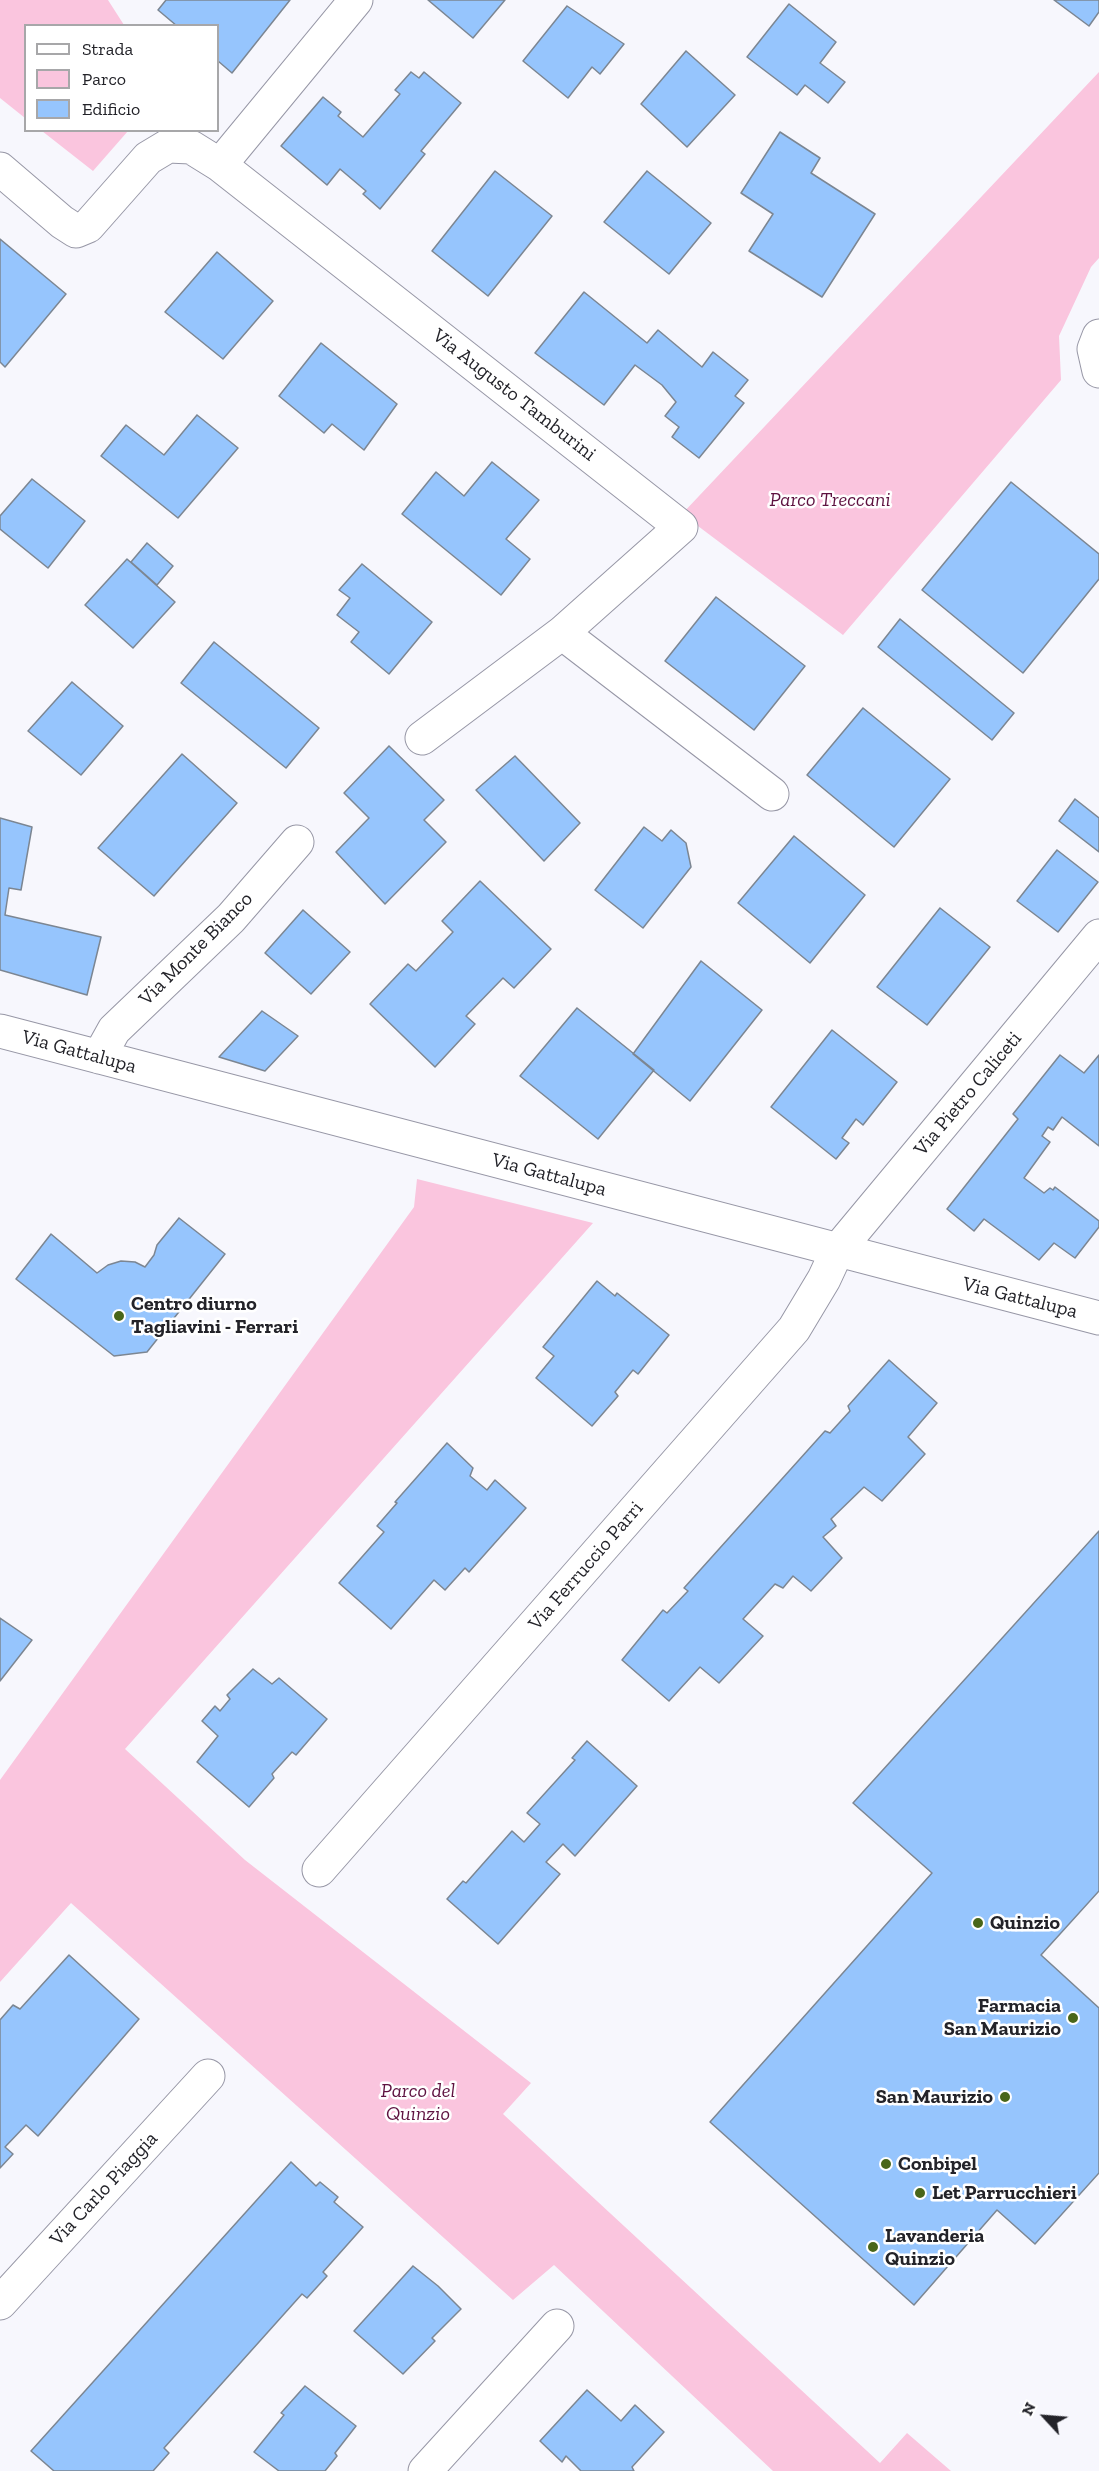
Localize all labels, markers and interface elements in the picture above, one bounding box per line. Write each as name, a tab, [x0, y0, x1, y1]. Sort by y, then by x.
legend	[24, 24, 219, 132]
text: Strada	[82, 38, 133, 60]
text: Parco	[82, 68, 126, 90]
text: Edificio	[82, 98, 140, 120]
street label: Via Augusto Tamburini	[427, 324, 601, 466]
park label: Parco Treccani	[769, 488, 891, 512]
street label: Via Monte Bianco	[134, 887, 258, 1011]
street label: Via Gattalupa	[19, 1025, 139, 1079]
street label: Via Pietro Caliceti	[909, 1027, 1027, 1161]
street label: Via Gattalupa	[489, 1148, 609, 1202]
street label: Via Gattalupa	[960, 1272, 1080, 1324]
place label: Centro diurno Tagliavini - Ferrari	[131, 1292, 298, 1339]
marker: Centro diurno Tagliavini - Ferrari	[112, 1309, 126, 1323]
street label: Via Ferruccio Parri	[524, 1497, 648, 1635]
place label: Quinzio	[990, 1911, 1060, 1935]
marker: Quinzio	[971, 1916, 985, 1930]
place label: Farmacia San Maurizio	[944, 1994, 1061, 2041]
marker: Farmacia San Maurizio	[1066, 2011, 1080, 2025]
park label: Parco del Quinzio	[381, 2079, 455, 2126]
place label: San Maurizio	[876, 2085, 993, 2109]
marker: San Maurizio	[998, 2090, 1012, 2104]
street label: Via Carlo Piaggia	[45, 2127, 163, 2251]
place label: Conbipel	[898, 2152, 977, 2176]
marker: Conbipel	[879, 2157, 893, 2171]
place label: Let Parrucchieri	[932, 2181, 1077, 2205]
marker: Let Parrucchieri	[913, 2186, 927, 2200]
place label: Lavanderia Quinzio	[885, 2224, 984, 2271]
marker: Lavanderia Quinzio	[866, 2240, 880, 2254]
north arrow	[1015, 2387, 1075, 2447]
text: N	[1017, 2399, 1040, 2419]

